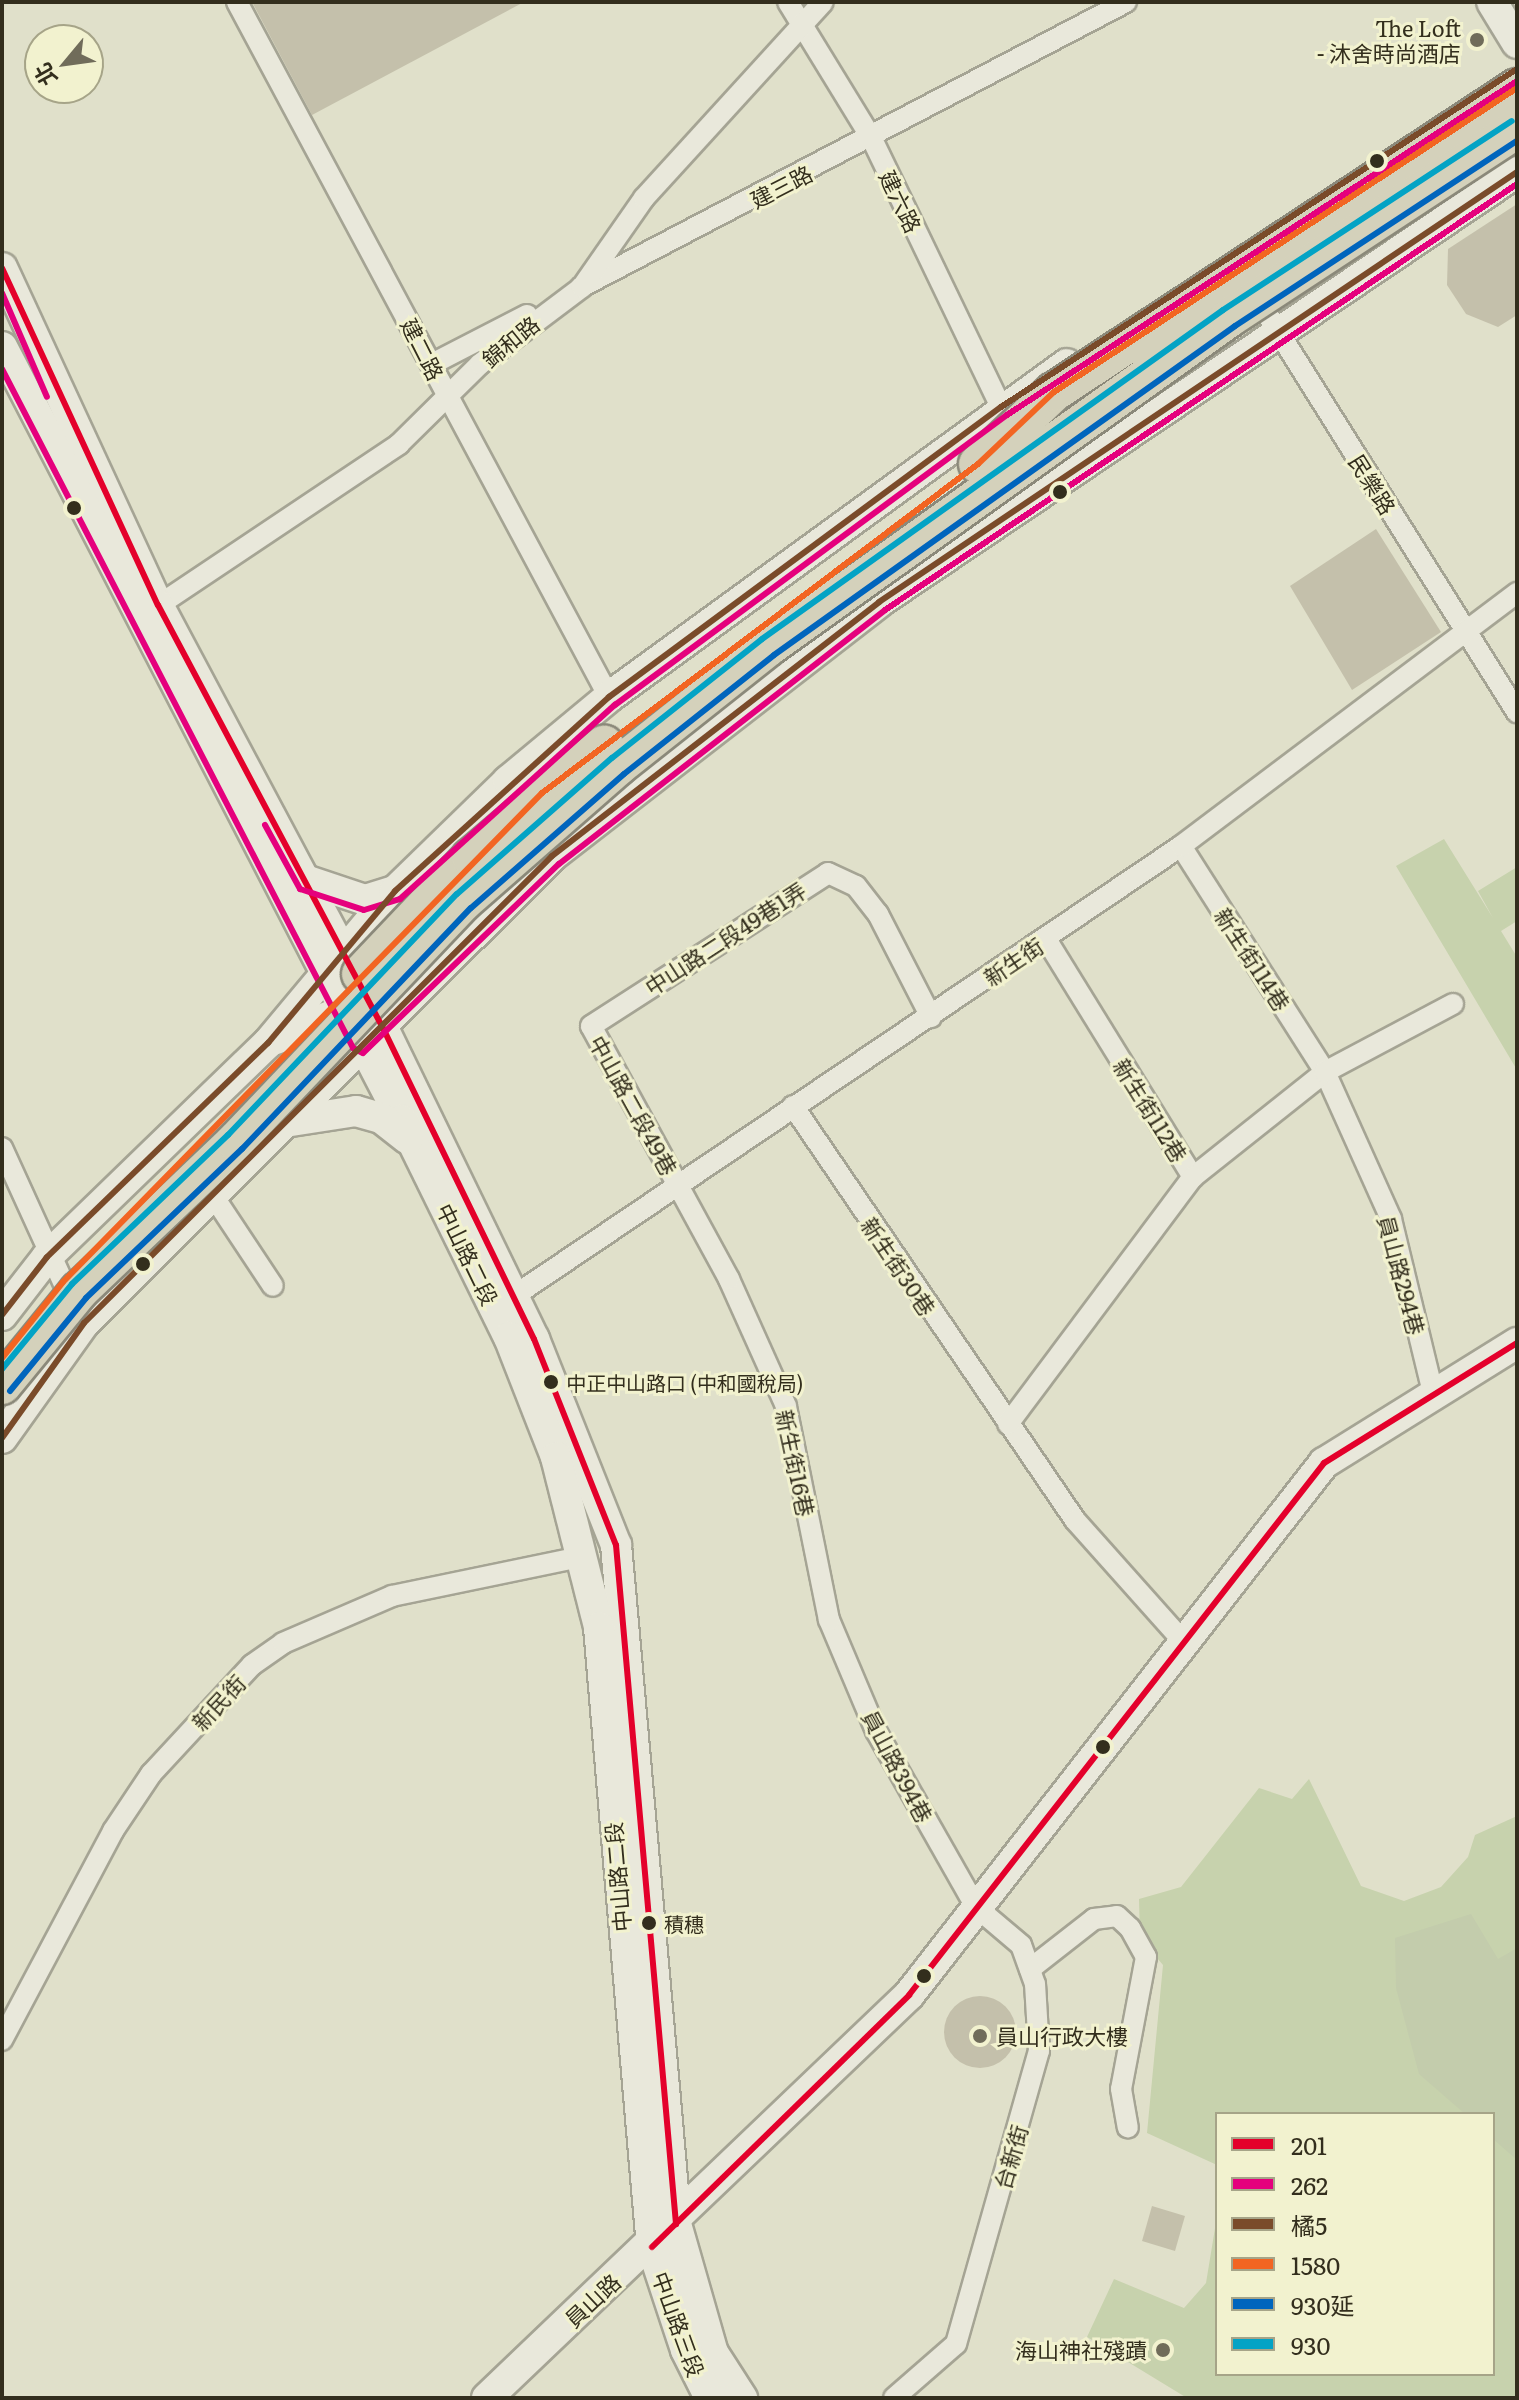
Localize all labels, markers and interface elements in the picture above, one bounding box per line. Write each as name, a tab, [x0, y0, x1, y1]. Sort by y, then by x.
place label: The Loft - 沐舍時尚酒店	[1317, 14, 1461, 66]
north arrow	[24, 24, 104, 104]
marker: The Loft - 沐舍時尚酒店	[1468, 31, 1486, 49]
text: 北	[25, 57, 64, 93]
unlabelled marker	[1369, 153, 1385, 169]
street label: 建三路	[746, 159, 816, 213]
street label: 建六路	[875, 166, 927, 236]
street label: 錦和路	[476, 310, 544, 372]
street label: 建二路	[396, 314, 450, 384]
street label: 民樂路	[1344, 449, 1402, 519]
unlabelled marker	[1052, 484, 1068, 500]
unlabelled marker	[66, 500, 82, 516]
street label: 中山路二段49巷1弄	[640, 876, 810, 1000]
street label: 新生街114巷	[1210, 903, 1296, 1015]
street label: 新生街	[978, 932, 1048, 990]
street label: 中山路二段49巷	[585, 1031, 683, 1179]
street label: 新生街112巷	[1109, 1053, 1193, 1167]
street label: 中山路二段	[432, 1199, 504, 1309]
street label: 新生街30巷	[857, 1212, 941, 1320]
street label: 員山路294巷	[1373, 1212, 1431, 1338]
unlabelled marker	[135, 1256, 151, 1272]
place label: 中正中山路口 (中和國稅局)	[566, 1370, 803, 1394]
marker: 中正中山路口 (中和國稅局)	[543, 1374, 559, 1390]
street label: 新生街16巷	[772, 1407, 820, 1519]
street label: 新民街	[186, 1669, 250, 1735]
street label: 員山路394巷	[857, 1705, 939, 1827]
unlabelled marker	[1095, 1739, 1111, 1755]
street label: 中山路二段	[599, 1821, 635, 1933]
place label: 積穗	[664, 1911, 704, 1935]
marker: 積穗	[641, 1915, 657, 1931]
unlabelled marker	[916, 1968, 932, 1984]
place label: 員山行政大樓	[996, 2023, 1128, 2049]
marker: 員山行政大樓	[971, 2027, 989, 2045]
legend	[1215, 2112, 1495, 2376]
street label: 台新街	[988, 2122, 1032, 2192]
text: 201	[1291, 2127, 1327, 2162]
text: 262	[1291, 2167, 1328, 2202]
text: 橘5	[1291, 2207, 1327, 2242]
text: 1580	[1291, 2247, 1340, 2282]
street label: 員山路	[559, 2268, 625, 2332]
street label: 中山路三段	[648, 2268, 710, 2380]
text: 930延	[1291, 2287, 1354, 2322]
text: 930	[1291, 2327, 1330, 2362]
place label: 海山神社殘蹟	[1015, 2337, 1147, 2363]
marker: 海山神社殘蹟	[1154, 2341, 1172, 2359]

